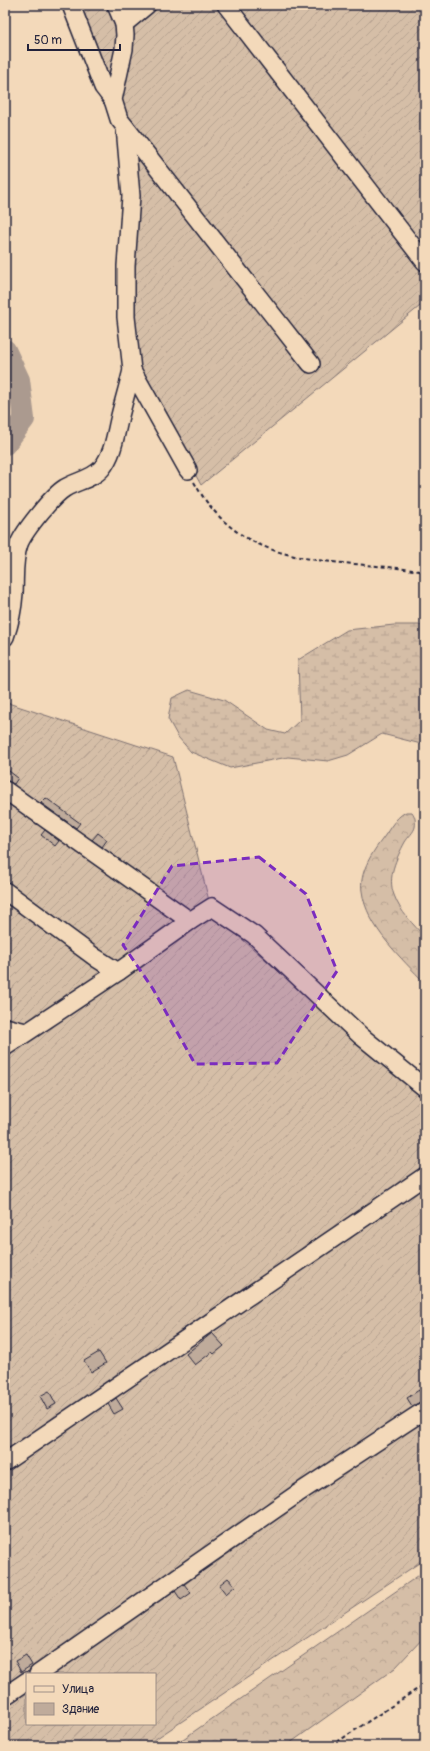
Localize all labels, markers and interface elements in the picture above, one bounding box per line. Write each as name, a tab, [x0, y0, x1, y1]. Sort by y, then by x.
scale bar	[28, 26, 120, 52]
text: 50 m	[34, 33, 62, 48]
legend	[26, 1673, 156, 1725]
text: Улица	[62, 1682, 94, 1697]
text: Здание	[62, 1702, 99, 1717]

